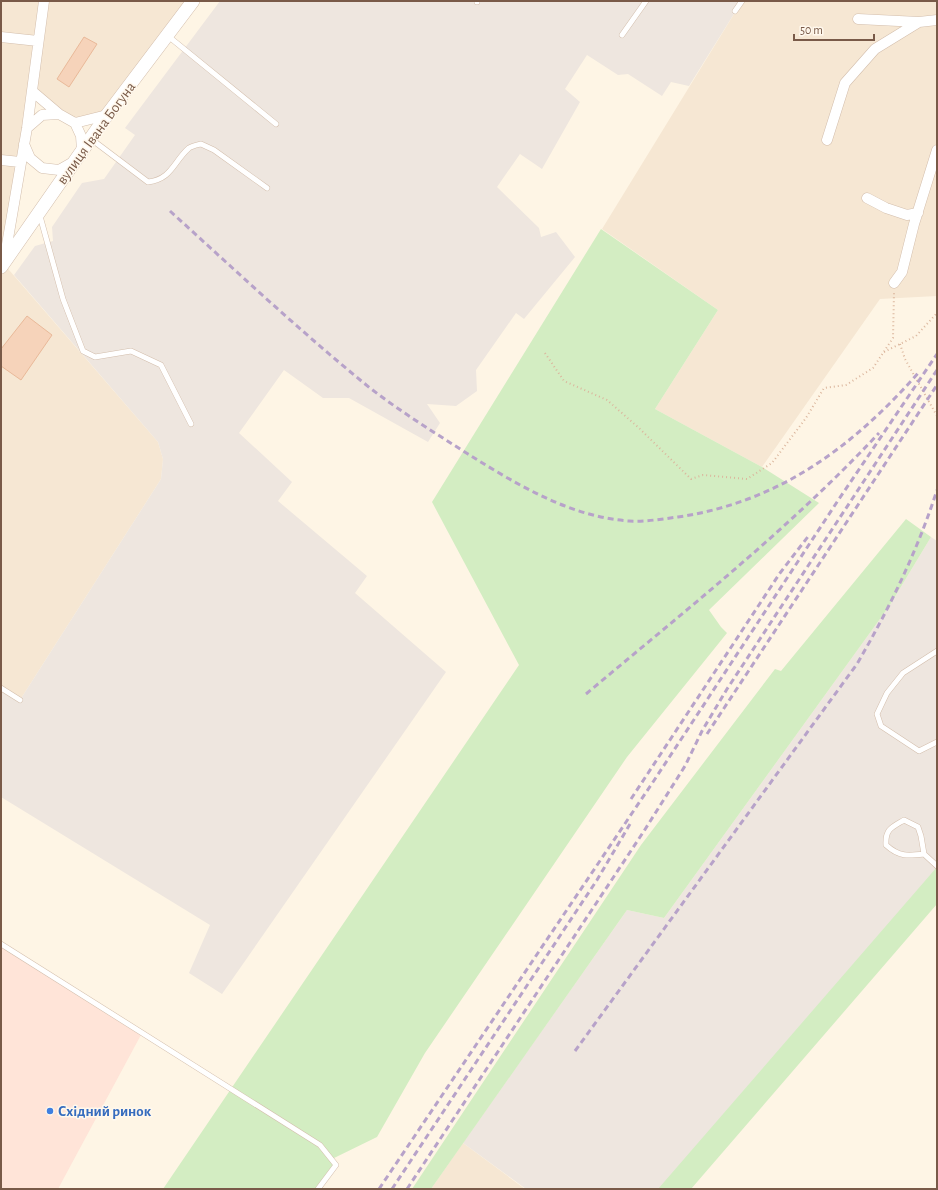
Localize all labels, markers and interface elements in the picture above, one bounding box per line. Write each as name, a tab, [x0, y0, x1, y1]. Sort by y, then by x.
scale bar	[794, 16, 874, 42]
text: 50 m	[800, 24, 823, 36]
street label: вулиця Івана Богуна	[54, 79, 139, 187]
place label: Східний ринок	[58, 1104, 152, 1119]
marker: Східний ринок	[45, 1106, 55, 1116]

